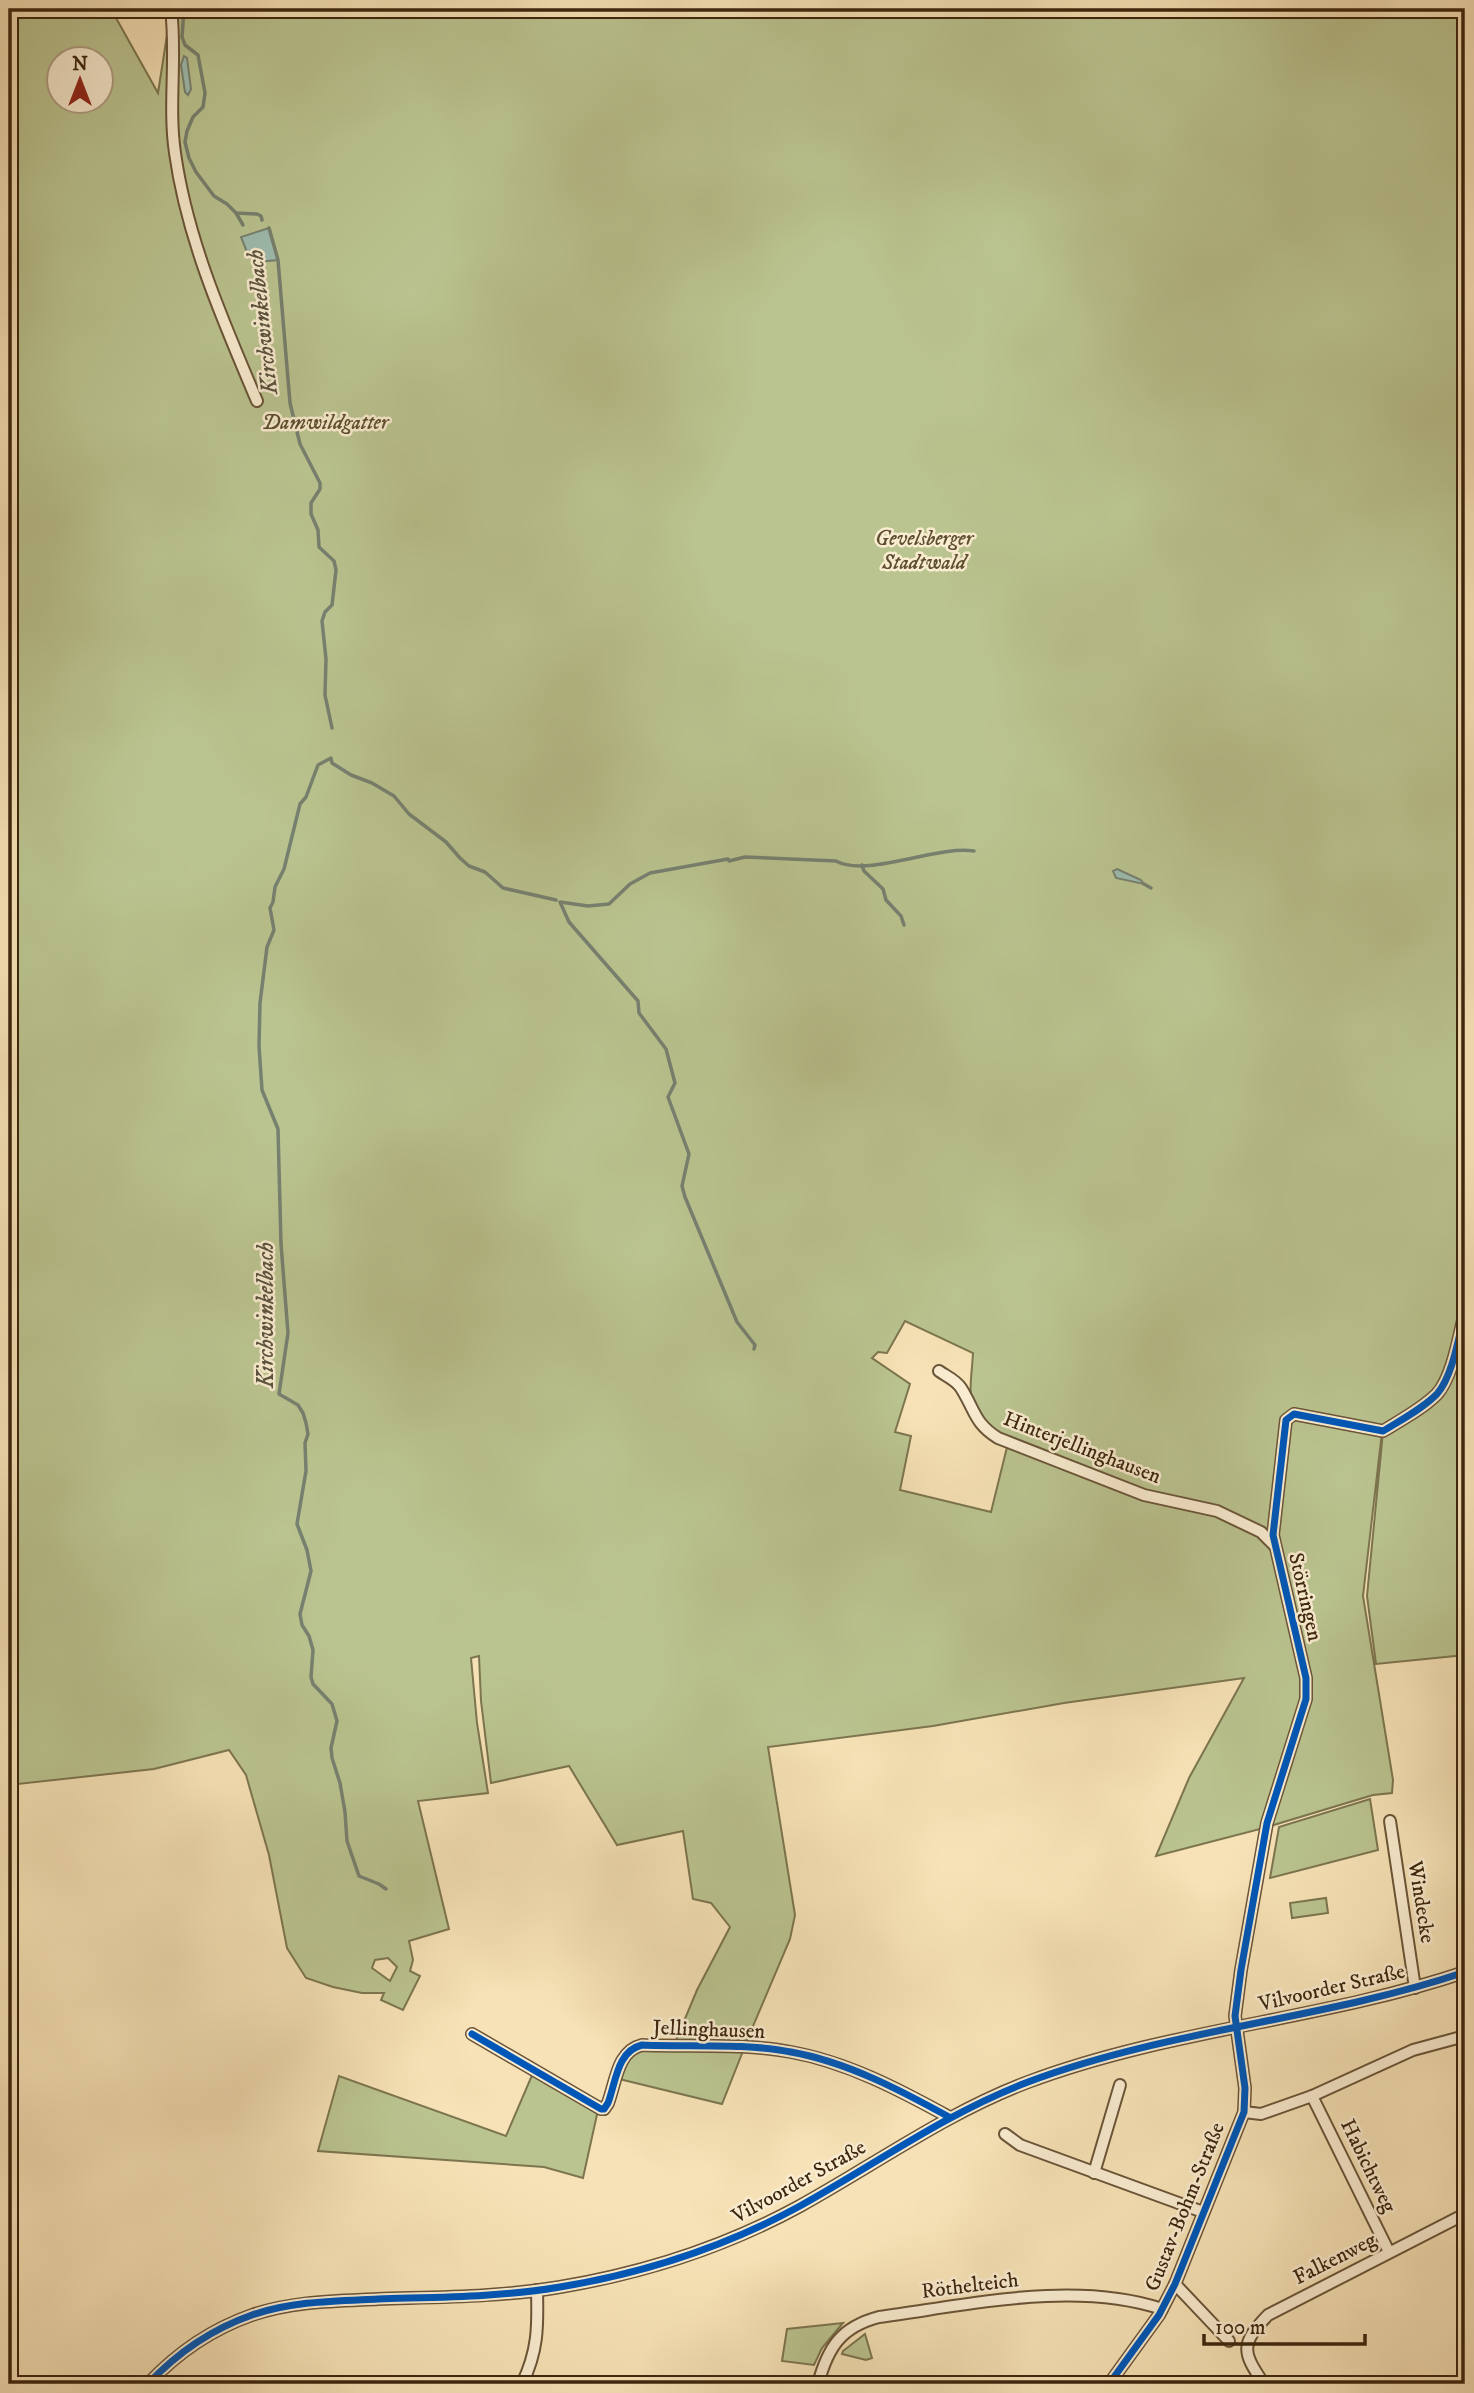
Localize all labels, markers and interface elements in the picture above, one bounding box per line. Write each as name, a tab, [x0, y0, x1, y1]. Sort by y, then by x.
north arrow	[46, 46, 116, 116]
text: N	[72, 53, 88, 76]
water label: Kirchwinkelbach	[241, 248, 285, 397]
park label: Damwildgatter	[262, 410, 390, 436]
park label: Gevelsberger Stadtwald	[875, 526, 974, 576]
water label: Kirchwinkelbach	[252, 1242, 281, 1389]
street label: Hinterjellinghausen	[999, 1406, 1165, 1490]
street label: Störringen	[1282, 1550, 1328, 1644]
street label: Windecke	[1402, 1858, 1440, 1945]
street label: Vilvoorder Straße	[1255, 1958, 1408, 2018]
street label: Jellinghausen	[650, 2015, 766, 2045]
street label: Habichtweg	[1334, 2115, 1402, 2218]
street label: Gustav-Bohm-Straße	[1139, 2119, 1231, 2295]
street label: Vilvoorder Straße	[727, 2134, 871, 2230]
street label: Falkenweg	[1289, 2227, 1382, 2291]
street label: Röthelteich	[920, 2267, 1020, 2305]
scale bar	[1204, 2302, 1366, 2346]
text: 100 m	[1215, 2315, 1266, 2341]

